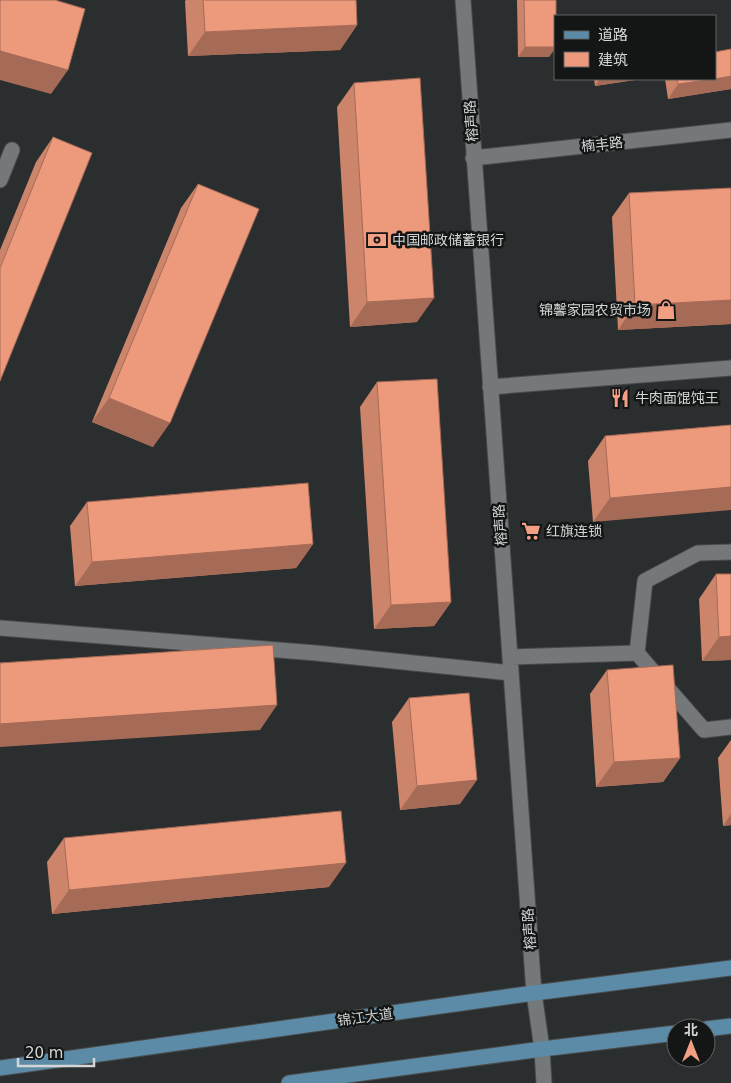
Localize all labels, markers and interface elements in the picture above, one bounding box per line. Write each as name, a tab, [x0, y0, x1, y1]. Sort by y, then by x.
legend	[554, 15, 716, 80]
text: 道路	[598, 26, 628, 44]
text: 建筑	[598, 51, 628, 69]
street label: 榕声路	[462, 99, 480, 143]
street label: 楠丰路	[580, 134, 624, 154]
bank icon: 中国邮政储蓄银行	[366, 229, 388, 251]
place label: 中国邮政储蓄银行	[392, 232, 504, 248]
shop icon: 锦馨家园农贸市场	[655, 299, 677, 321]
place label: 锦馨家园农贸市场	[539, 302, 651, 318]
restaurant icon: 牛肉面馄饨王	[609, 387, 631, 409]
place label: 牛肉面馄饨王	[635, 390, 719, 406]
street label: 榕声路	[491, 503, 509, 547]
supermarket icon: 红旗连锁	[520, 520, 542, 542]
place label: 红旗连锁	[546, 523, 602, 539]
street label: 榕声路	[520, 907, 538, 951]
street label: 锦江大道	[336, 1005, 394, 1029]
north arrow	[666, 1018, 716, 1068]
text: 北	[684, 1022, 698, 1038]
scale bar	[18, 1036, 94, 1068]
text: 20 m	[25, 1044, 63, 1062]

